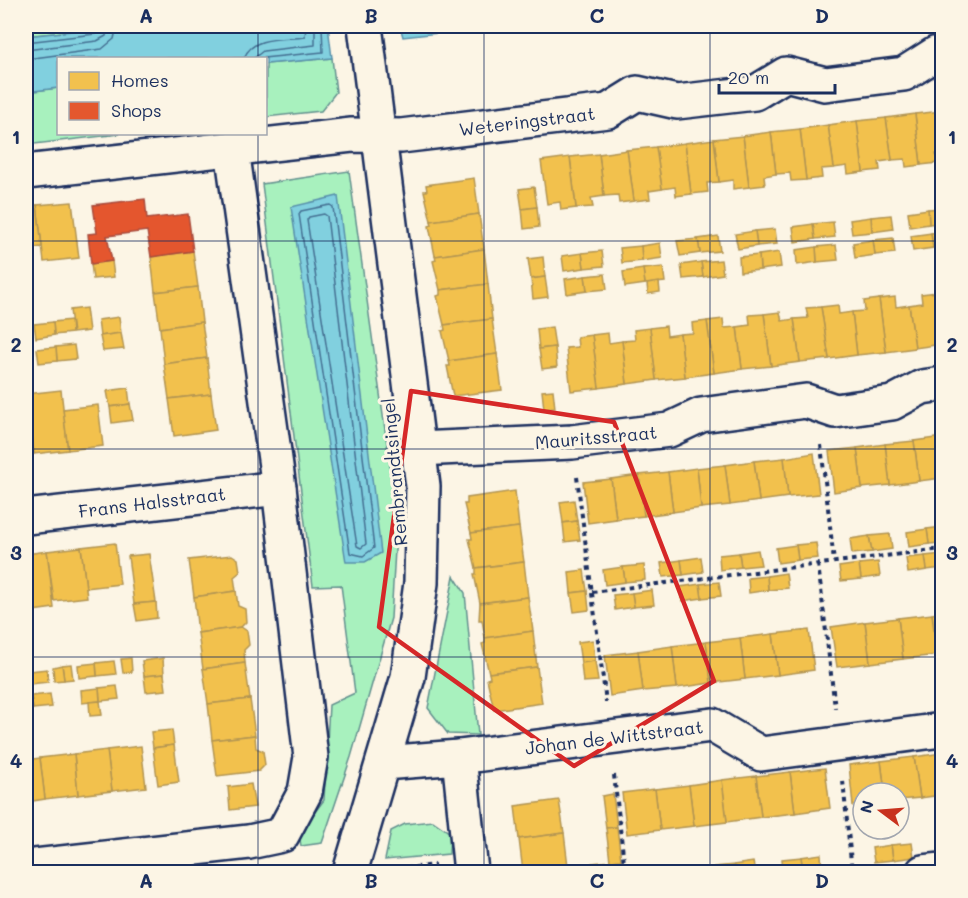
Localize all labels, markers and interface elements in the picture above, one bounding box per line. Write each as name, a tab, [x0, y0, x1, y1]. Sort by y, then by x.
text: A	[139, 2, 153, 28]
text: B	[364, 2, 378, 28]
text: C	[590, 2, 605, 28]
text: D	[815, 2, 829, 28]
legend	[57, 57, 267, 135]
scale bar	[719, 57, 834, 95]
text: 20 m	[728, 65, 769, 89]
text: Homes	[111, 68, 169, 92]
text: Shops	[111, 98, 162, 122]
street label: Weteringstraat	[458, 101, 596, 141]
text: 1	[12, 123, 20, 149]
text: 1	[948, 123, 956, 149]
text: 2	[10, 331, 22, 357]
text: 2	[946, 331, 958, 357]
street label: Rembrandtsingel	[376, 397, 412, 547]
street label: Mauritsstraat	[534, 420, 658, 454]
street label: Frans Halsstraat	[77, 481, 227, 523]
text: 3	[10, 539, 22, 565]
text: 3	[946, 539, 958, 565]
street label: Johan de Wittstraat	[524, 714, 704, 760]
text: 4	[10, 747, 23, 773]
text: 4	[946, 747, 959, 773]
north arrow	[851, 781, 911, 841]
text: N	[854, 798, 878, 815]
text: A	[139, 867, 153, 893]
text: B	[364, 867, 378, 893]
text: C	[590, 867, 605, 893]
text: D	[815, 867, 829, 893]

